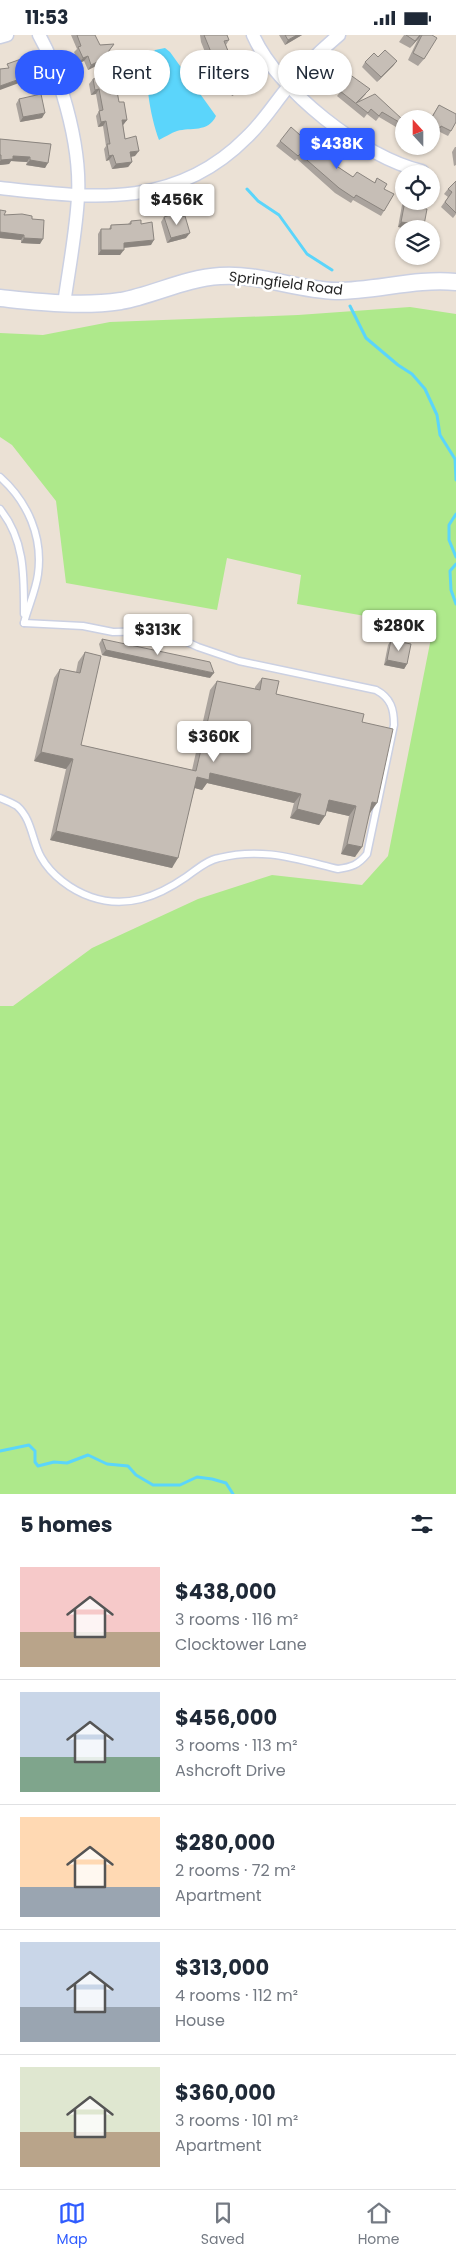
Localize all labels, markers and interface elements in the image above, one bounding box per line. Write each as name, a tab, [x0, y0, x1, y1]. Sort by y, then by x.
text: 11:53	[25, 4, 69, 31]
chip: Buy	[15, 50, 84, 95]
chip: Rent	[94, 50, 170, 95]
chip: Filters	[180, 50, 268, 95]
chip: New	[278, 50, 352, 95]
north arrow	[395, 110, 440, 155]
map controls	[395, 110, 440, 265]
pin: $438K	[302, 127, 372, 170]
text: $438K	[311, 132, 363, 155]
button: locate	[395, 165, 440, 210]
pin: $456K	[142, 183, 212, 226]
text: $456K	[150, 188, 204, 211]
button: layers	[395, 220, 440, 265]
street label: Springfield Road	[228, 266, 344, 300]
pin: $280K	[364, 609, 434, 652]
pin: $313K	[123, 613, 193, 656]
text: $280K	[373, 614, 425, 637]
text: $313K	[134, 618, 182, 641]
pin: $360K	[179, 721, 249, 763]
text: $360K	[188, 725, 240, 748]
text: 5 homes	[20, 1510, 113, 1539]
icon: filters	[408, 1510, 436, 1538]
text: $438,000	[175, 1577, 276, 1606]
icon: home	[60, 1587, 120, 1647]
text: 3 rooms · 116 m²	[175, 1608, 298, 1631]
text: Clocktower Lane	[175, 1633, 307, 1656]
text: $456,000	[175, 1703, 277, 1732]
icon: home	[60, 1712, 120, 1772]
text: 3 rooms · 113 m²	[175, 1734, 298, 1757]
text: Ashcroft Drive	[175, 1759, 286, 1782]
text: $280,000	[175, 1828, 275, 1857]
icon: home	[60, 1837, 120, 1897]
text: 2 rooms · 72 m²	[175, 1859, 296, 1882]
text: Apartment	[175, 1884, 262, 1907]
text: $313,000	[175, 1953, 269, 1982]
icon: home	[60, 1962, 120, 2022]
text: 4 rooms · 112 m²	[175, 1984, 298, 2007]
text: House	[175, 2009, 225, 2032]
text: $360,000	[175, 2078, 276, 2107]
icon: home	[60, 2087, 120, 2147]
text: 3 rooms · 101 m²	[175, 2109, 298, 2132]
text: Apartment	[175, 2134, 262, 2157]
tab: Map	[57, 2199, 88, 2250]
tab: Saved	[201, 2199, 244, 2250]
tab: Home	[358, 2199, 399, 2250]

